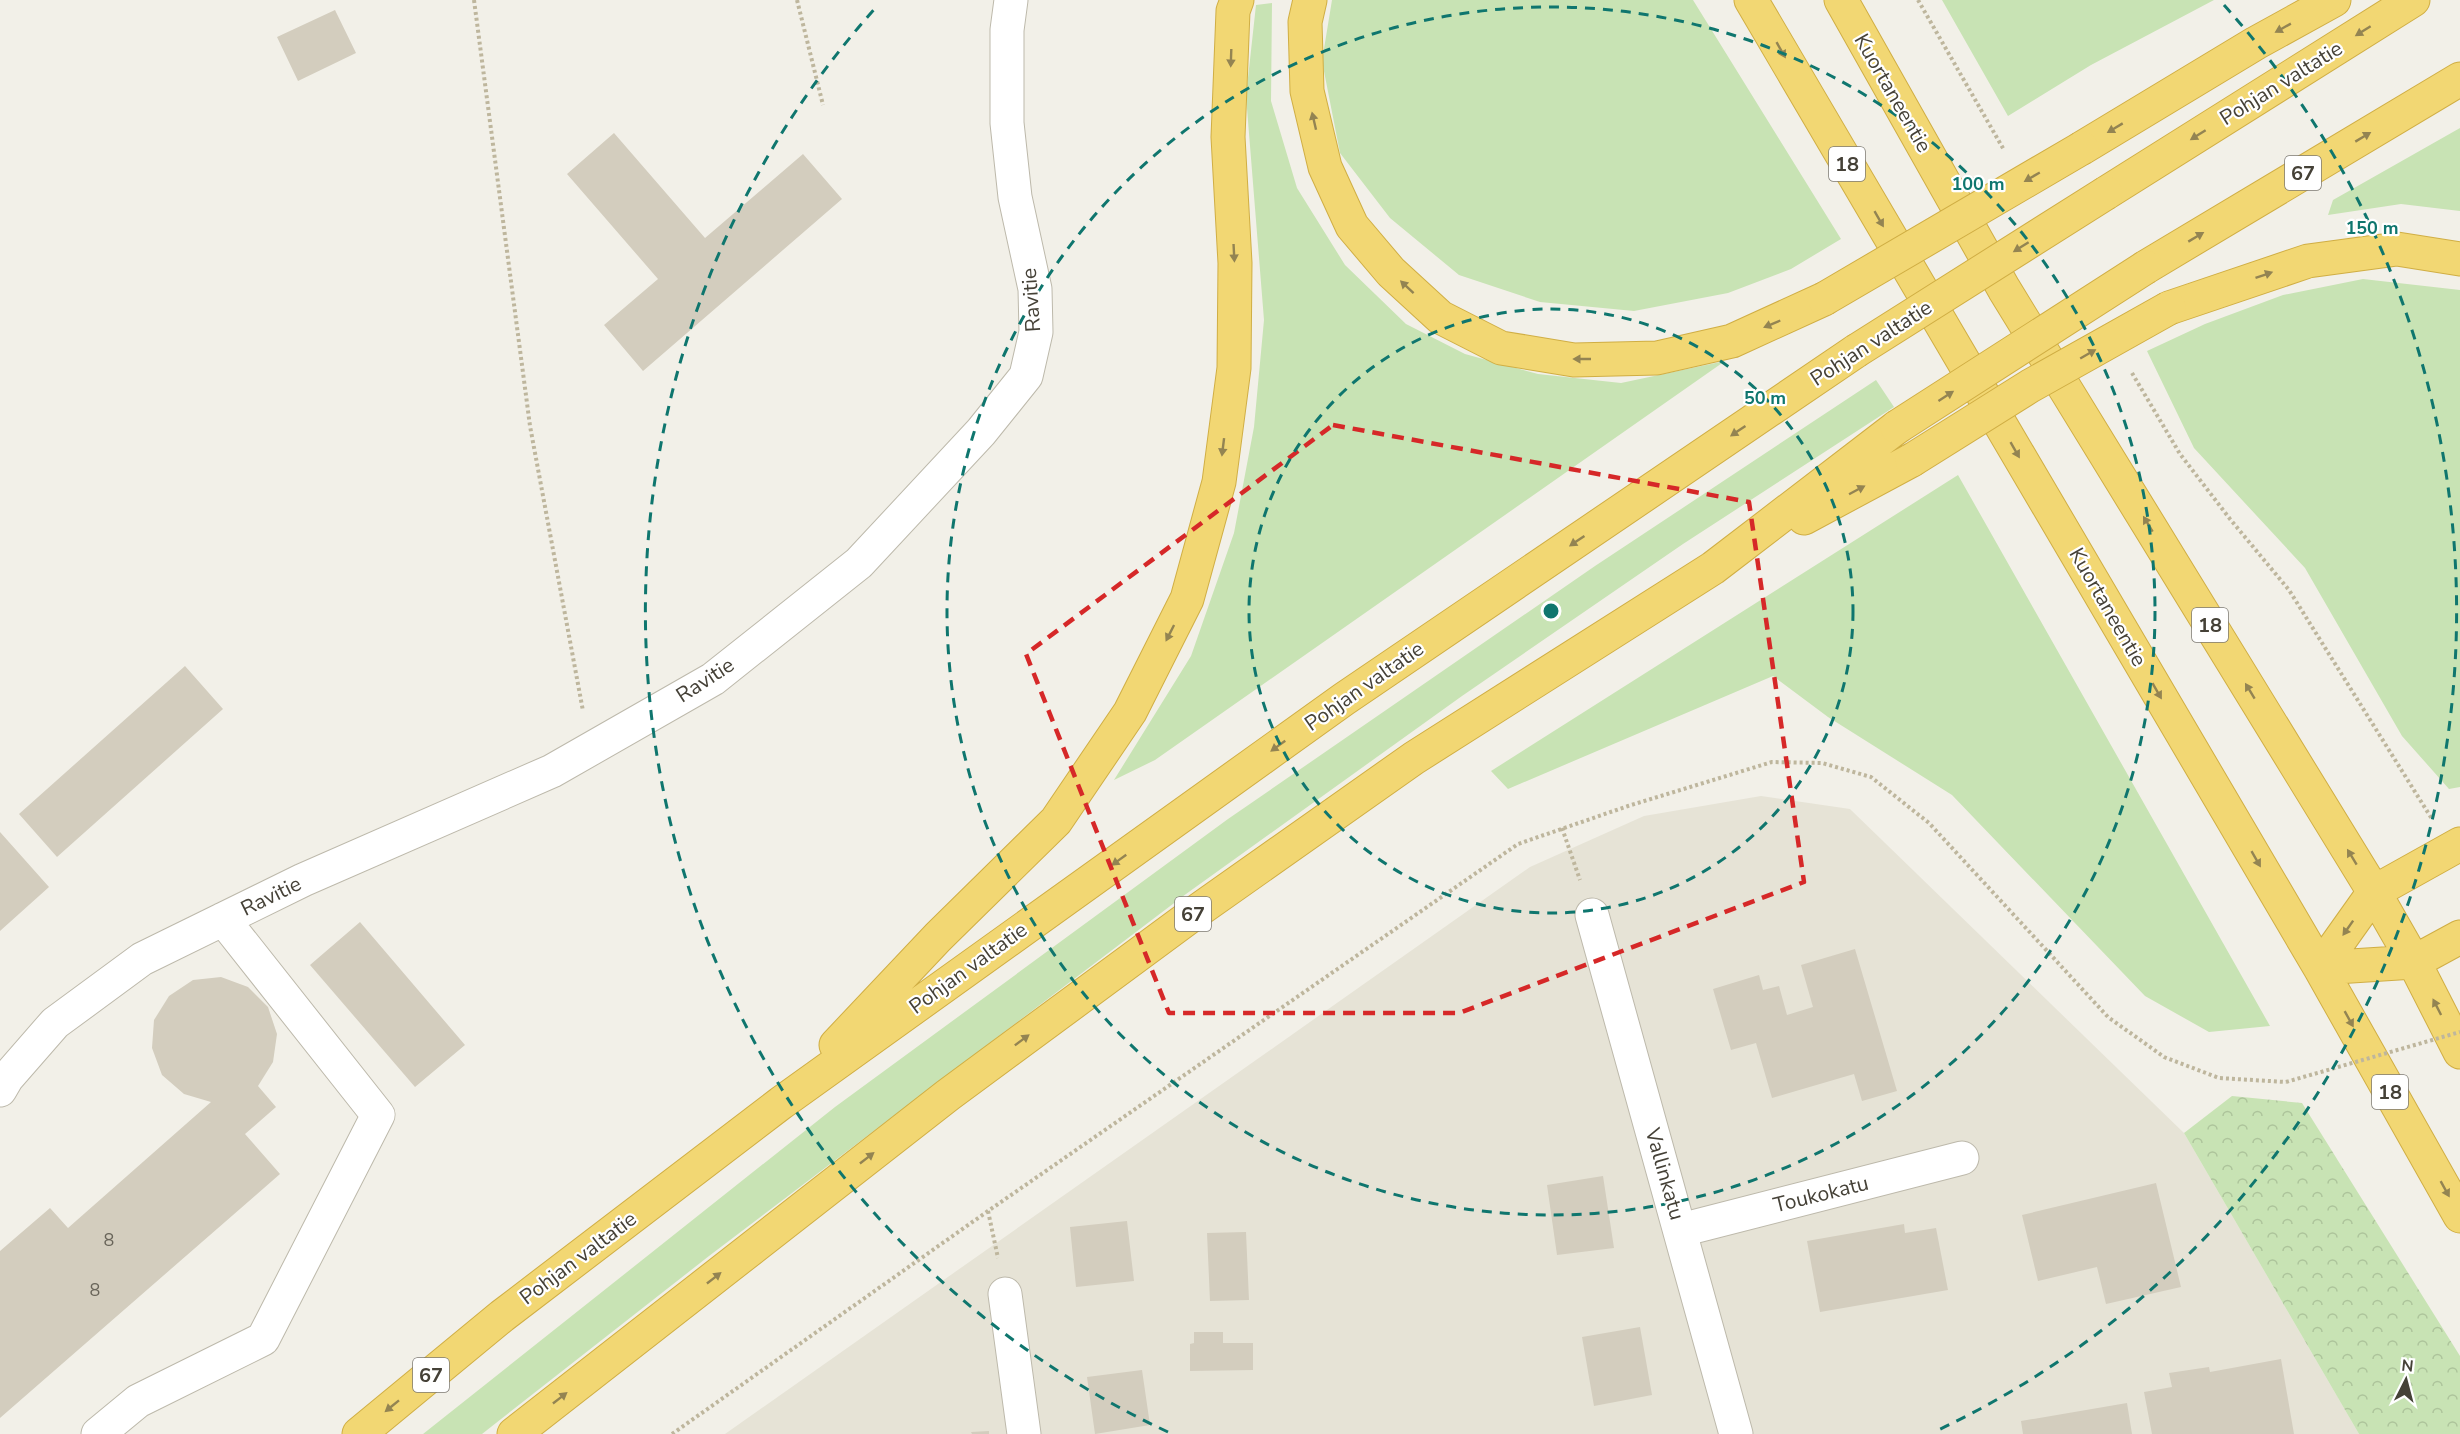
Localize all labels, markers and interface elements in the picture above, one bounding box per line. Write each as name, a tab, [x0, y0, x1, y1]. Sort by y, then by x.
one-way arrow	[2274, 23, 2291, 33]
one-way arrow	[2355, 26, 2371, 37]
street label: Kuortaneentie	[1848, 29, 1938, 157]
street label: Pohjan valtatie	[2214, 34, 2348, 132]
one-way arrow	[1775, 42, 1785, 59]
one-way arrow	[1226, 48, 1236, 67]
one-way arrow	[1308, 111, 1318, 130]
one-way arrow	[2107, 122, 2123, 133]
one-way arrow	[2190, 130, 2206, 141]
one-way arrow	[2355, 131, 2371, 142]
road number: 18	[1829, 147, 1865, 181]
road number: 67	[2285, 156, 2321, 190]
text: 100 m	[1951, 172, 2005, 196]
one-way arrow	[2024, 172, 2040, 183]
one-way arrow	[1874, 211, 1885, 227]
text: 150 m	[2345, 216, 2399, 240]
one-way arrow	[2188, 232, 2204, 243]
one-way arrow	[2013, 241, 2029, 252]
one-way arrow	[1230, 243, 1239, 262]
street label: Ravitie	[1015, 267, 1047, 333]
one-way arrow	[2255, 270, 2273, 280]
one-way arrow	[1400, 281, 1415, 294]
street label: Pohjan valtatie	[1805, 293, 1937, 393]
one-way arrow	[1762, 319, 1780, 329]
one-way arrow	[2079, 349, 2096, 359]
one-way arrow	[1572, 354, 1591, 364]
text: 50 m	[1744, 386, 1786, 410]
one-way arrow	[1938, 390, 1954, 401]
one-way arrow	[1731, 425, 1747, 437]
one-way arrow	[1219, 438, 1228, 457]
one-way arrow	[2010, 442, 2021, 458]
one-way arrow	[1848, 485, 1865, 495]
one-way arrow	[2143, 516, 2154, 532]
one-way arrow	[1569, 535, 1585, 546]
street label: Kuortaneentie	[2063, 543, 2153, 671]
centre of rings	[1541, 601, 1561, 621]
road number: 18	[2192, 608, 2228, 642]
one-way arrow	[1165, 625, 1174, 642]
street label: Pohjan valtatie	[1299, 635, 1429, 737]
street label: Ravitie	[670, 651, 740, 709]
one-way arrow	[2151, 682, 2161, 699]
one-way arrow	[2245, 683, 2256, 699]
one-way arrow	[1270, 740, 1285, 752]
one-way arrow	[2346, 849, 2357, 865]
one-way arrow	[2250, 851, 2261, 867]
one-way arrow	[1112, 854, 1128, 866]
street label: Ravitie	[236, 869, 306, 923]
road number: 67	[1175, 897, 1211, 931]
street label: Pohjan valtatie	[903, 916, 1033, 1020]
one-way arrow	[2343, 920, 2354, 936]
one-way arrow	[2432, 998, 2442, 1015]
one-way arrow	[2344, 1011, 2354, 1028]
one-way arrow	[1014, 1034, 1030, 1046]
road number: 18	[2372, 1075, 2408, 1109]
street label: Vallinkatu	[1638, 1124, 1691, 1223]
one-way arrow	[860, 1153, 875, 1165]
street label: Toukokatu	[1771, 1169, 1871, 1219]
one-way arrow	[2439, 1181, 2450, 1197]
street label: Pohjan valtatie	[514, 1205, 642, 1311]
house number: 8	[104, 1228, 114, 1252]
one-way arrow	[706, 1273, 721, 1285]
house number: 8	[90, 1278, 100, 1302]
north arrow	[2376, 1350, 2436, 1410]
text: N	[2400, 1355, 2415, 1378]
road number: 67	[413, 1358, 449, 1392]
one-way arrow	[551, 1392, 567, 1404]
one-way arrow	[384, 1400, 400, 1413]

